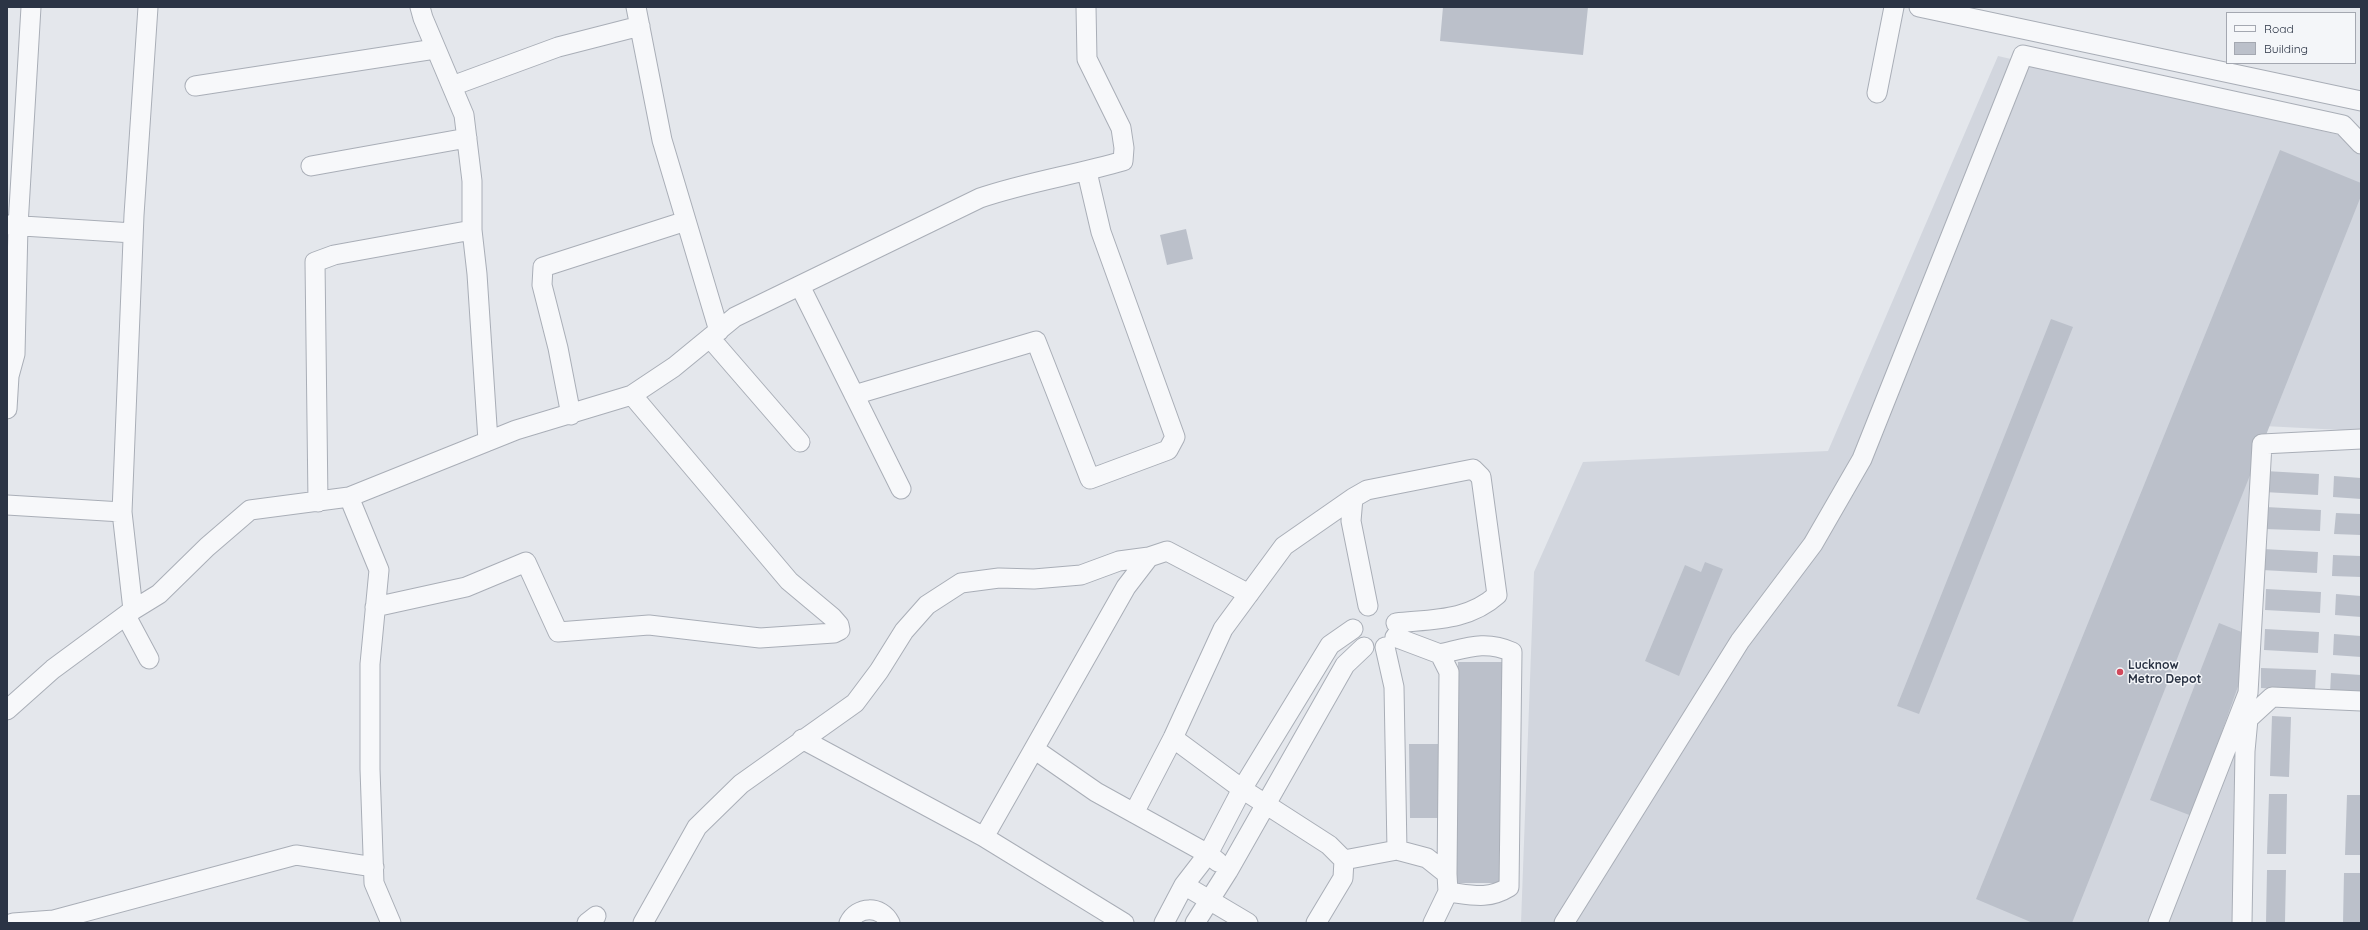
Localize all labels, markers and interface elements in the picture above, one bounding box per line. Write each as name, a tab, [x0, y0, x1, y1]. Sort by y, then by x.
legend	[2226, 12, 2356, 64]
text: Road	[2264, 21, 2294, 36]
text: Building	[2264, 41, 2308, 56]
place label: Lucknow Metro Depot	[2128, 658, 2201, 686]
marker: Lucknow Metro Depot	[2115, 667, 2125, 677]

